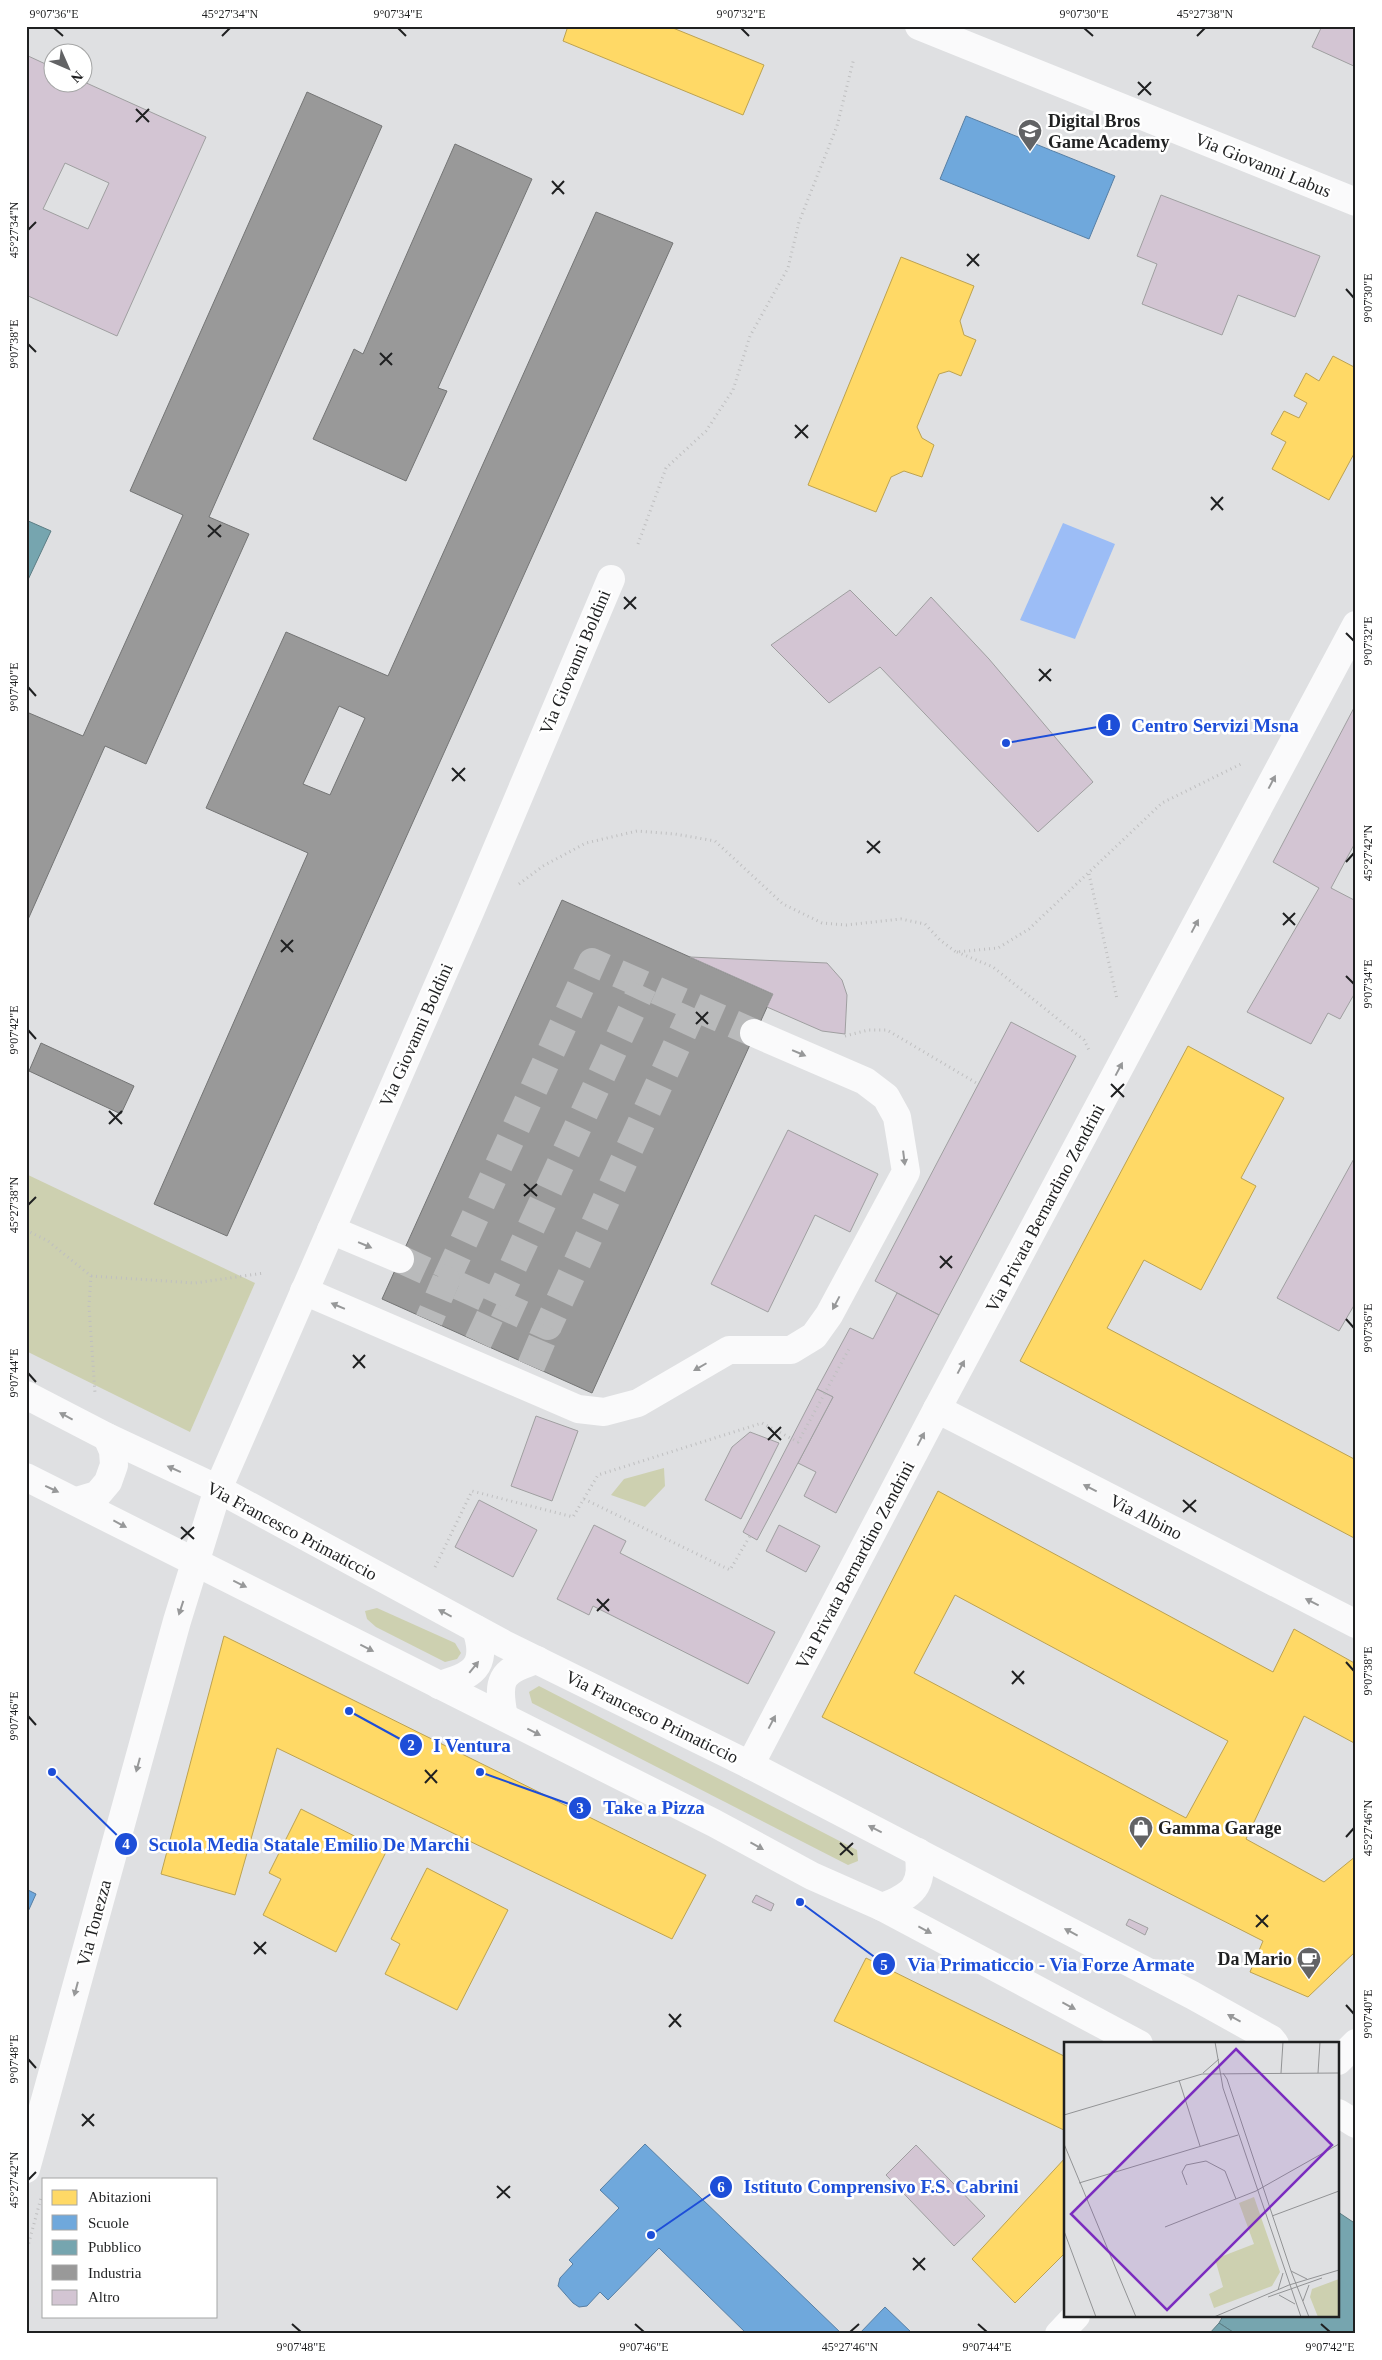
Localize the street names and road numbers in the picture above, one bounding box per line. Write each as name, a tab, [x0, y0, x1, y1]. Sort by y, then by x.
street label: Via Giovanni Labus	[1192, 129, 1334, 201]
street label: Via Giovanni Boldini	[536, 587, 614, 737]
street label: Via Giovanni Boldini	[375, 960, 457, 1110]
street label: Via Privata Bernardino Zendrini	[982, 1101, 1108, 1315]
street label: Via Privata Bernardino Zendrini	[792, 1458, 918, 1672]
street label: Via Francesco Primaticcio	[203, 1478, 381, 1584]
street label: Via Albino	[1107, 1490, 1185, 1544]
street label: Via Francesco Primaticcio	[562, 1666, 742, 1768]
street label: Via Tonezza	[73, 1878, 115, 1968]

